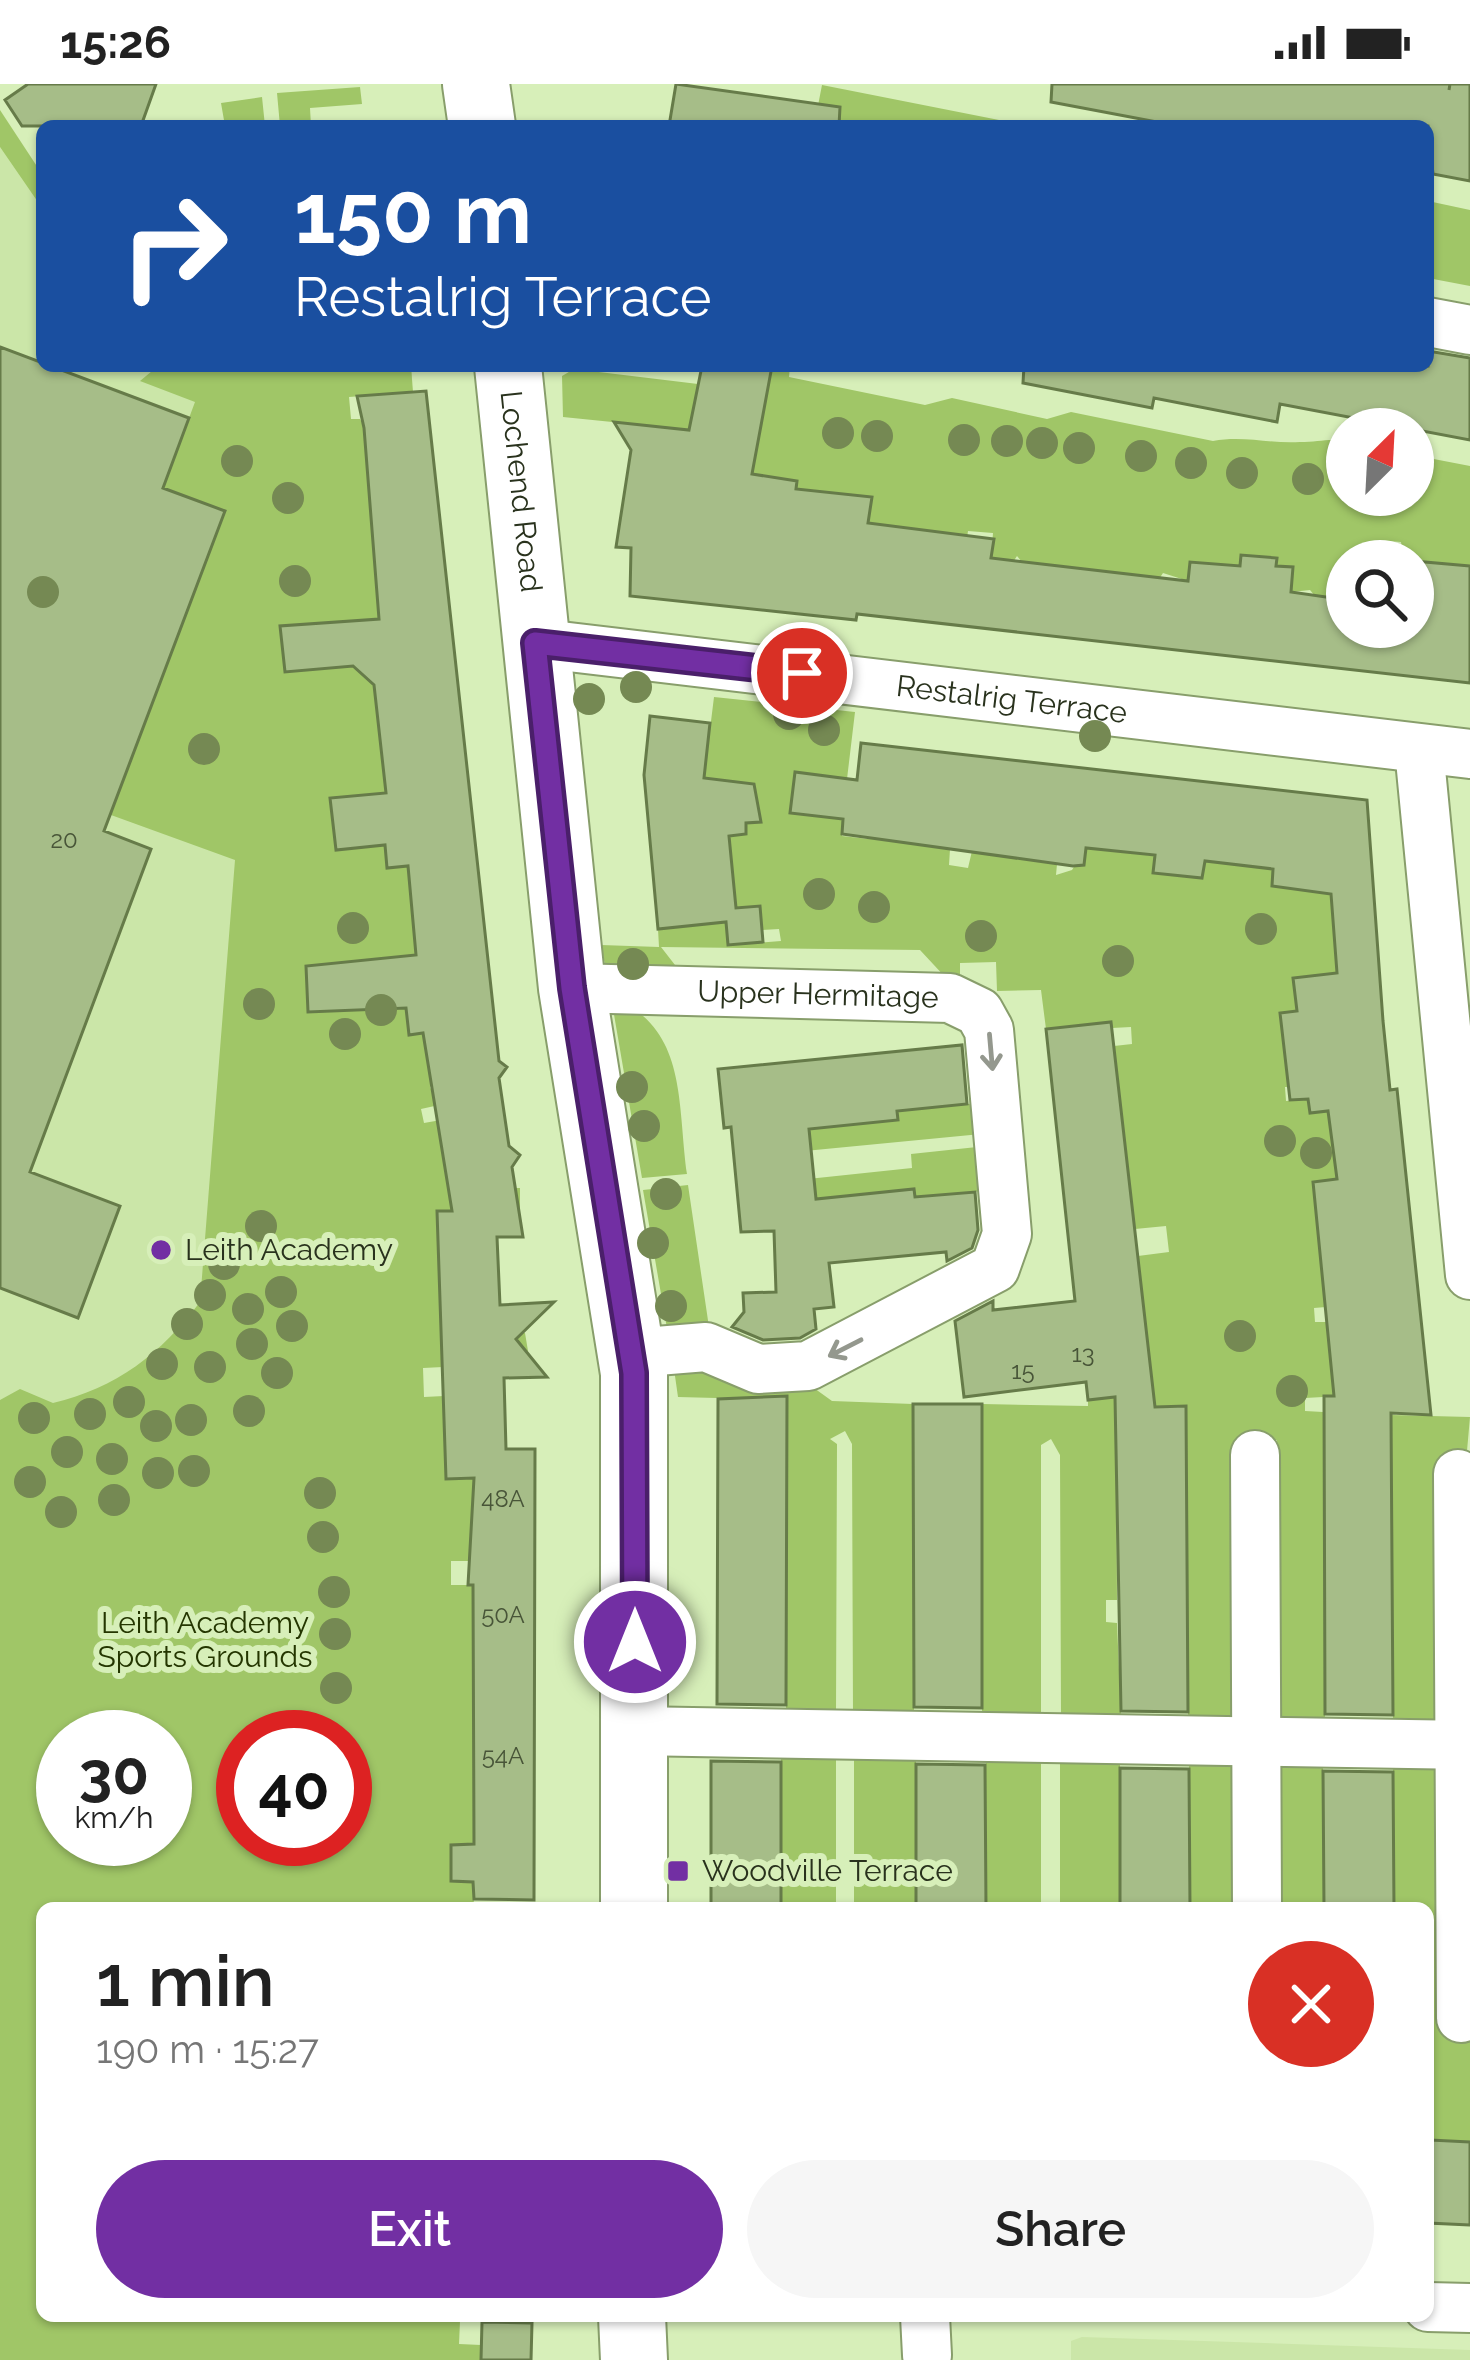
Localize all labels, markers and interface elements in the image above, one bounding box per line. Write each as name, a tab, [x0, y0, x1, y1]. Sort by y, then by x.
text: 15:26	[60, 16, 171, 69]
text: 150 m	[294, 164, 532, 263]
icon: right	[96, 168, 252, 324]
text: Restalrig Terrace	[294, 265, 712, 329]
street label: Lochend Road	[494, 389, 549, 594]
north arrow	[1326, 408, 1434, 516]
map controls	[1326, 408, 1434, 648]
button: search	[1326, 540, 1434, 648]
pin	[751, 622, 853, 724]
icon: arrive	[769, 640, 835, 706]
street label: Restalrig Terrace	[894, 668, 1129, 730]
house number: 20	[50, 825, 78, 854]
street label: Upper Hermitage	[697, 973, 939, 1015]
one-way arrow	[979, 1032, 1002, 1071]
place label: Leith Academy	[185, 1232, 393, 1267]
marker: Leith Academy	[148, 1237, 174, 1263]
one-way arrow	[828, 1338, 863, 1361]
house number: 13	[1071, 1339, 1095, 1368]
house number: 15	[1011, 1356, 1035, 1385]
house number: 48A	[481, 1484, 525, 1513]
position arrow	[572, 1579, 698, 1705]
house number: 50A	[481, 1600, 525, 1629]
park label: Leith Academy Sports Grounds	[97, 1605, 313, 1674]
speed limit sign: 40	[216, 1710, 372, 1866]
text: 30	[79, 1738, 149, 1808]
house number: 54A	[482, 1741, 524, 1770]
text: km/h	[74, 1800, 154, 1835]
place label: Woodville Terrace	[702, 1853, 953, 1888]
marker: Woodville Terrace	[665, 1858, 691, 1884]
text: 1 min	[96, 1938, 275, 2023]
button: close	[1248, 1941, 1374, 2067]
text: 190 m · 15:27	[96, 2026, 319, 2072]
button: Exit	[96, 2160, 723, 2298]
button: Share	[747, 2160, 1374, 2298]

